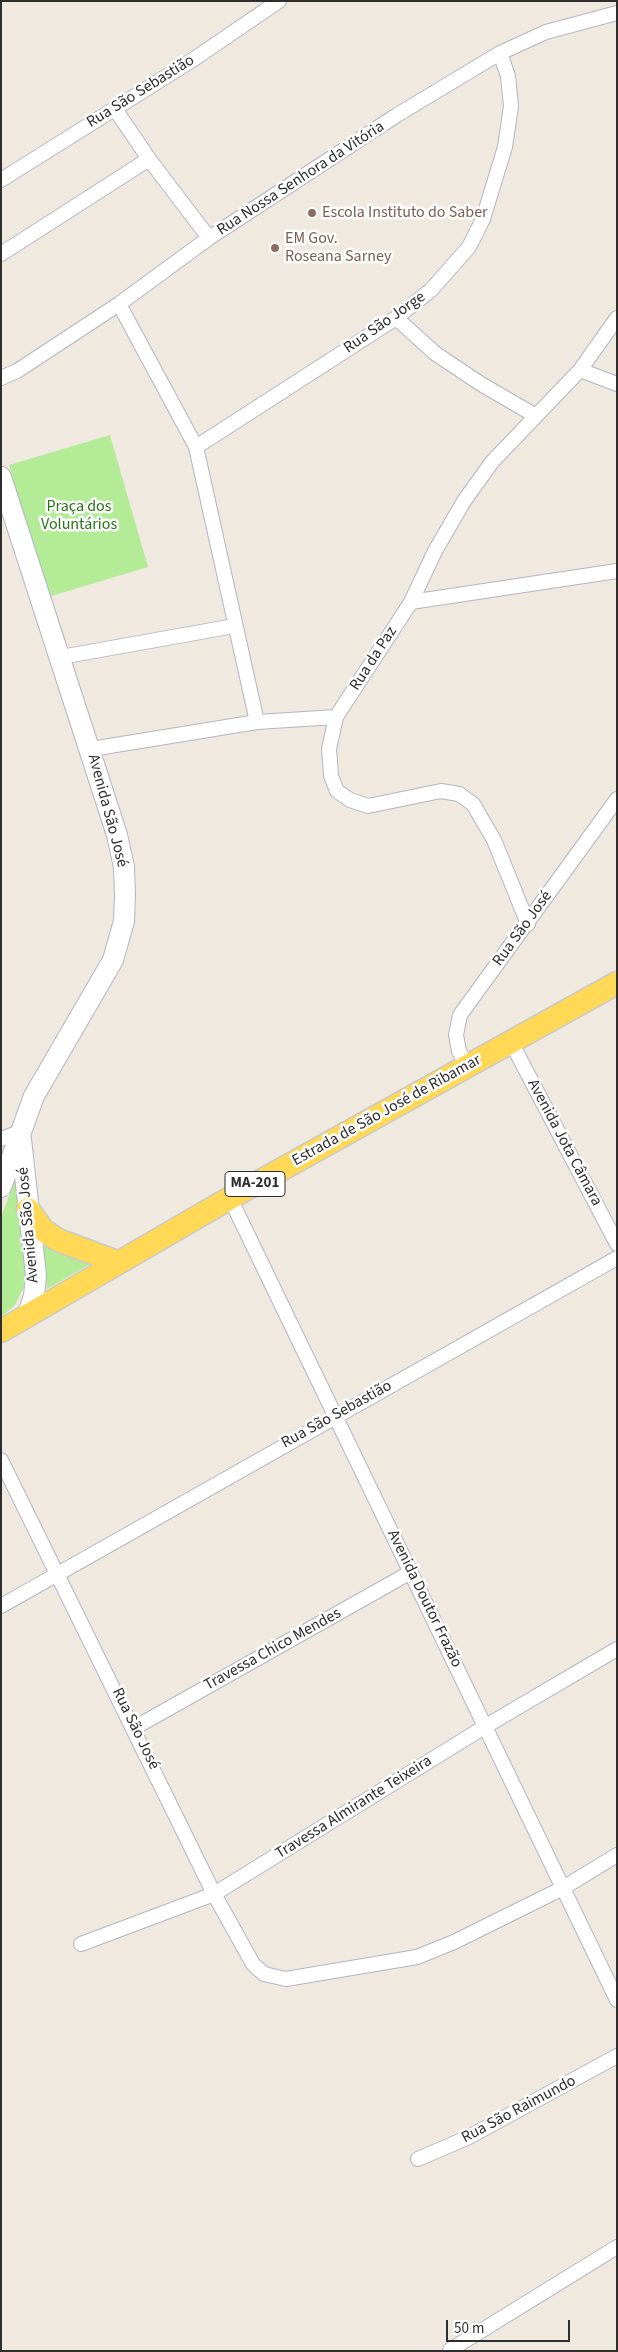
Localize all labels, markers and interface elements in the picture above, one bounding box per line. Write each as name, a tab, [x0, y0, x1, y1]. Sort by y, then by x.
street label: Rua São Sebastião	[84, 51, 198, 133]
street label: Rua Nossa Senhora da Vitória	[214, 118, 388, 240]
place label: Escola Instituto do Saber	[322, 203, 488, 223]
marker: Escola Instituto do Saber	[306, 207, 318, 219]
place label: EM Gov. Roseana Sarney	[285, 229, 391, 267]
marker: EM Gov. Roseana Sarney	[269, 242, 281, 254]
street label: Rua São Jorge	[341, 288, 429, 358]
park label: Praça dos Voluntários	[41, 497, 117, 535]
street label: Rua da Paz	[346, 623, 402, 695]
street label: Avenida São José	[83, 752, 131, 870]
street label: Rua São José	[489, 888, 557, 970]
street label: Estrada de São José de Ribamar	[289, 1051, 485, 1171]
street label: Avenida Jota Câmara	[522, 1076, 606, 1210]
street label: Avenida São José	[14, 1166, 44, 1284]
road number: MA-201	[225, 1172, 285, 1196]
street label: Rua São Sebastião	[278, 1377, 396, 1453]
street label: Avenida Doutor Frazão	[382, 1527, 466, 1671]
street label: Travessa Chico Mendes	[201, 1604, 345, 1696]
street label: Rua São José	[107, 1685, 163, 1773]
street label: Travessa Almirante Teixeira	[272, 1752, 436, 1864]
street label: Rua São Raimundo	[458, 2072, 580, 2148]
scale bar	[448, 2310, 572, 2342]
text: 50 m	[454, 2318, 484, 2339]

